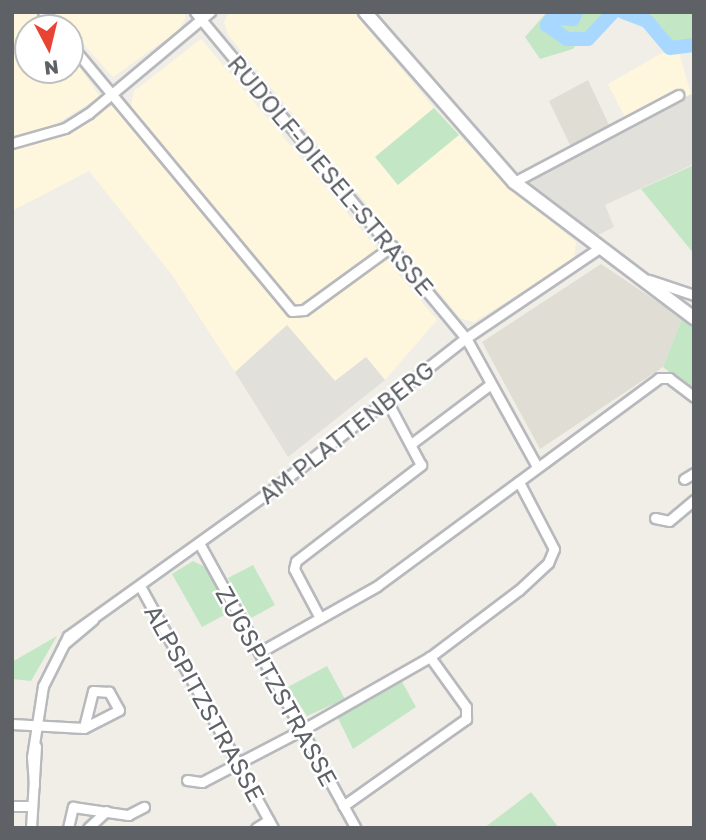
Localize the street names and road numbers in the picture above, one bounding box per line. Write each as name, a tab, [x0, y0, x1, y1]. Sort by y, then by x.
street label: RUDOLF-DIESEL-STRASSE	[222, 49, 440, 301]
street label: AM PLATTENBERG	[253, 355, 439, 509]
street label: ZUGSPITZSTRASSE	[210, 581, 344, 791]
street label: ALPSPITZSTRASSE	[139, 600, 271, 806]

